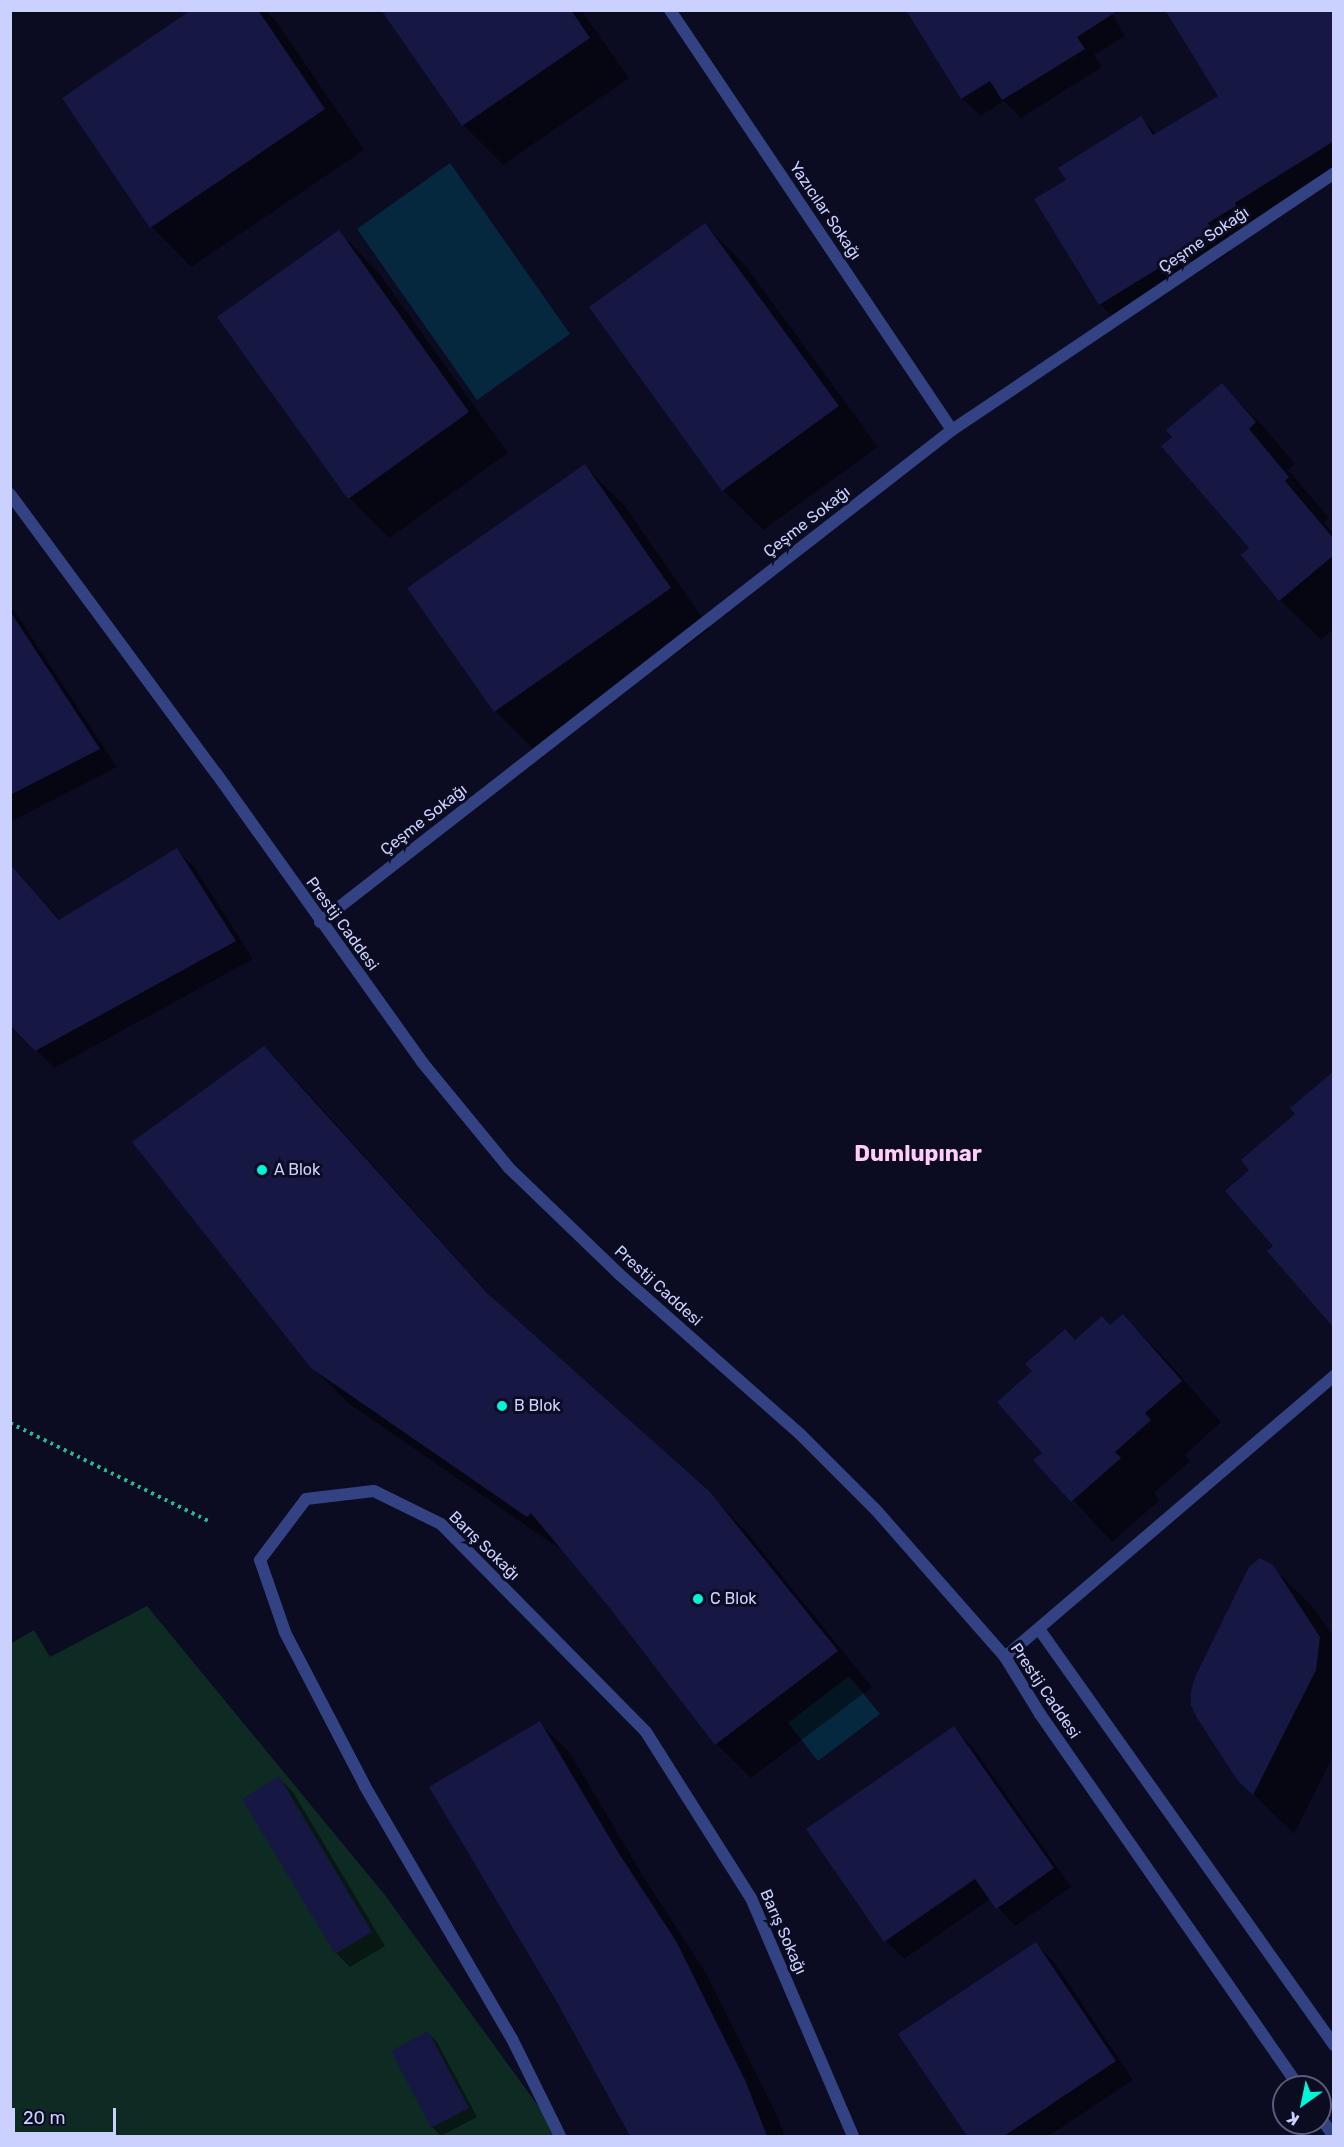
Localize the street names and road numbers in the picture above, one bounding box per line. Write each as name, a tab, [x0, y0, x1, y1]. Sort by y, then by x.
street label: Yazıcılar Sokağı	[785, 158, 865, 264]
street label: Çeşme Sokağı	[1155, 203, 1253, 277]
street label: Çeşme Sokağı	[760, 482, 854, 562]
street label: Çeşme Sokağı	[377, 780, 471, 860]
street label: Prestij Caddesi	[302, 873, 382, 975]
street label: Prestij Caddesi	[610, 1242, 706, 1330]
street label: Barış Sokağı	[445, 1507, 523, 1585]
street label: Prestij Caddesi	[1006, 1640, 1084, 1742]
street label: Barış Sokağı	[756, 1887, 810, 1977]

